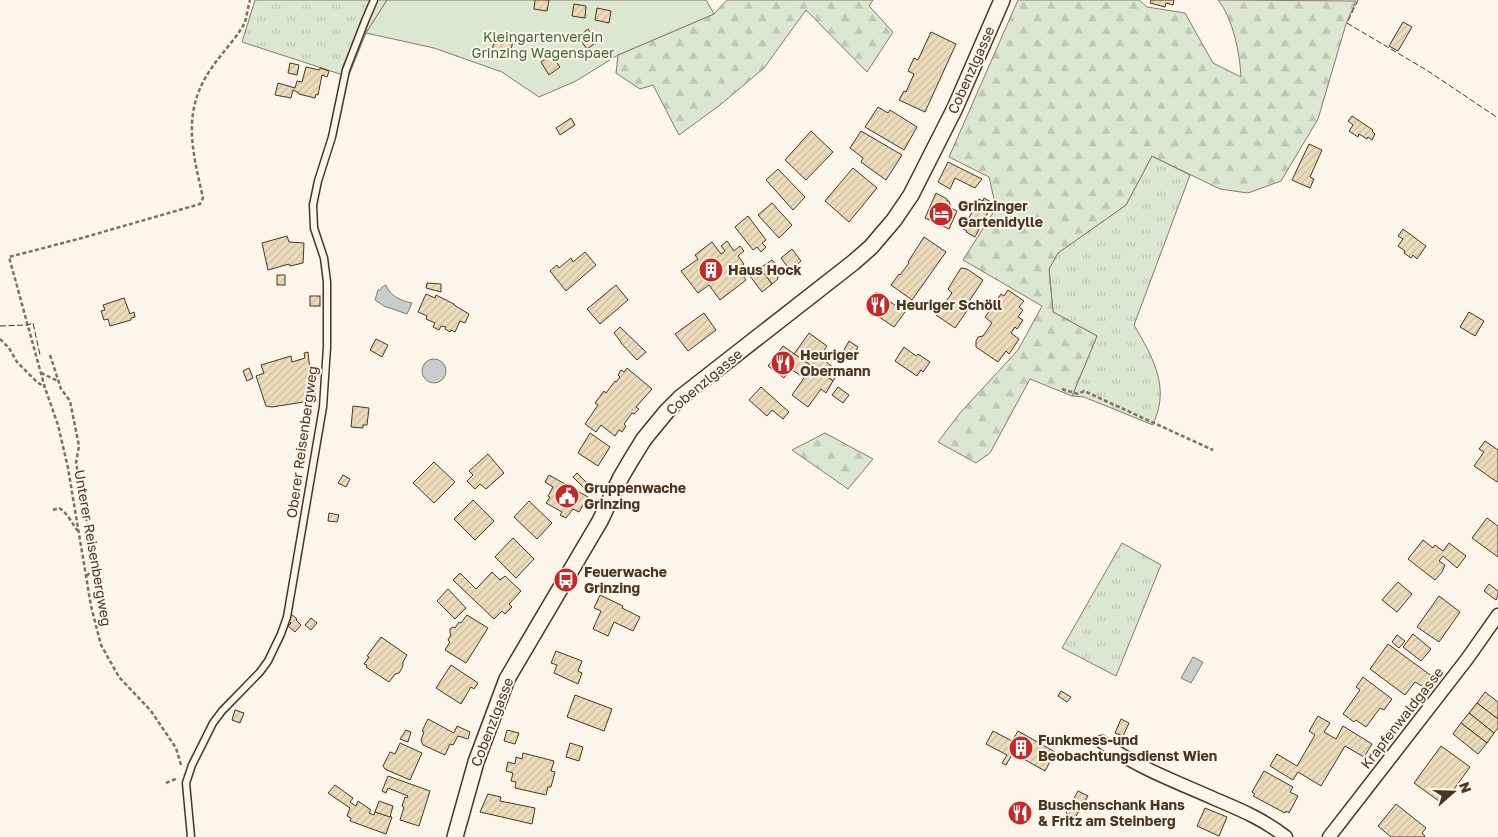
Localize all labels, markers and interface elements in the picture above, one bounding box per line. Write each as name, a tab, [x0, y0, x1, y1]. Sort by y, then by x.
street label: Cobenzlgasse	[944, 23, 997, 116]
park label: Kleingartenverein Grinzing Wagenspaer	[472, 28, 615, 61]
place label: Grinzinger Gartenidylle	[958, 197, 1043, 230]
hotel icon: Grinzinger Gartenidylle	[928, 201, 954, 227]
building icon: Haus Hock	[698, 257, 724, 283]
place label: Haus Hock	[728, 261, 802, 278]
restaurant icon: Heuriger Schöll	[865, 292, 891, 318]
place label: Heuriger Schöll	[896, 296, 1002, 313]
street label: Cobenzlgasse	[662, 345, 745, 418]
place label: Heuriger Obermann	[800, 346, 870, 379]
restaurant icon: Heuriger Obermann	[770, 350, 796, 376]
street label: Oberer Reisenbergweg	[282, 365, 321, 519]
street label: Unterer Reisenbergweg	[71, 468, 116, 628]
place label: Gruppenwache Grinzing	[584, 479, 686, 512]
public building icon: Gruppenwache Grinzing	[554, 483, 580, 509]
place label: Feuerwache Grinzing	[584, 563, 667, 596]
bus stop icon: Feuerwache Grinzing	[553, 567, 579, 593]
street label: Krapfenwaldgasse	[1357, 663, 1447, 772]
street label: Cobenzlgasse	[467, 675, 516, 769]
place label: Funkmess-und Beobachtungsdienst Wien	[1038, 731, 1217, 764]
building icon: Funkmess-und Beobachtungsdienst Wien	[1008, 735, 1034, 761]
north arrow	[1428, 767, 1478, 817]
text: N	[1456, 779, 1475, 795]
place label: Buschenschank Hans & Fritz am Steinberg	[1038, 796, 1185, 829]
restaurant icon: Buschenschank Hans & Fritz am Steinberg	[1007, 800, 1033, 826]

